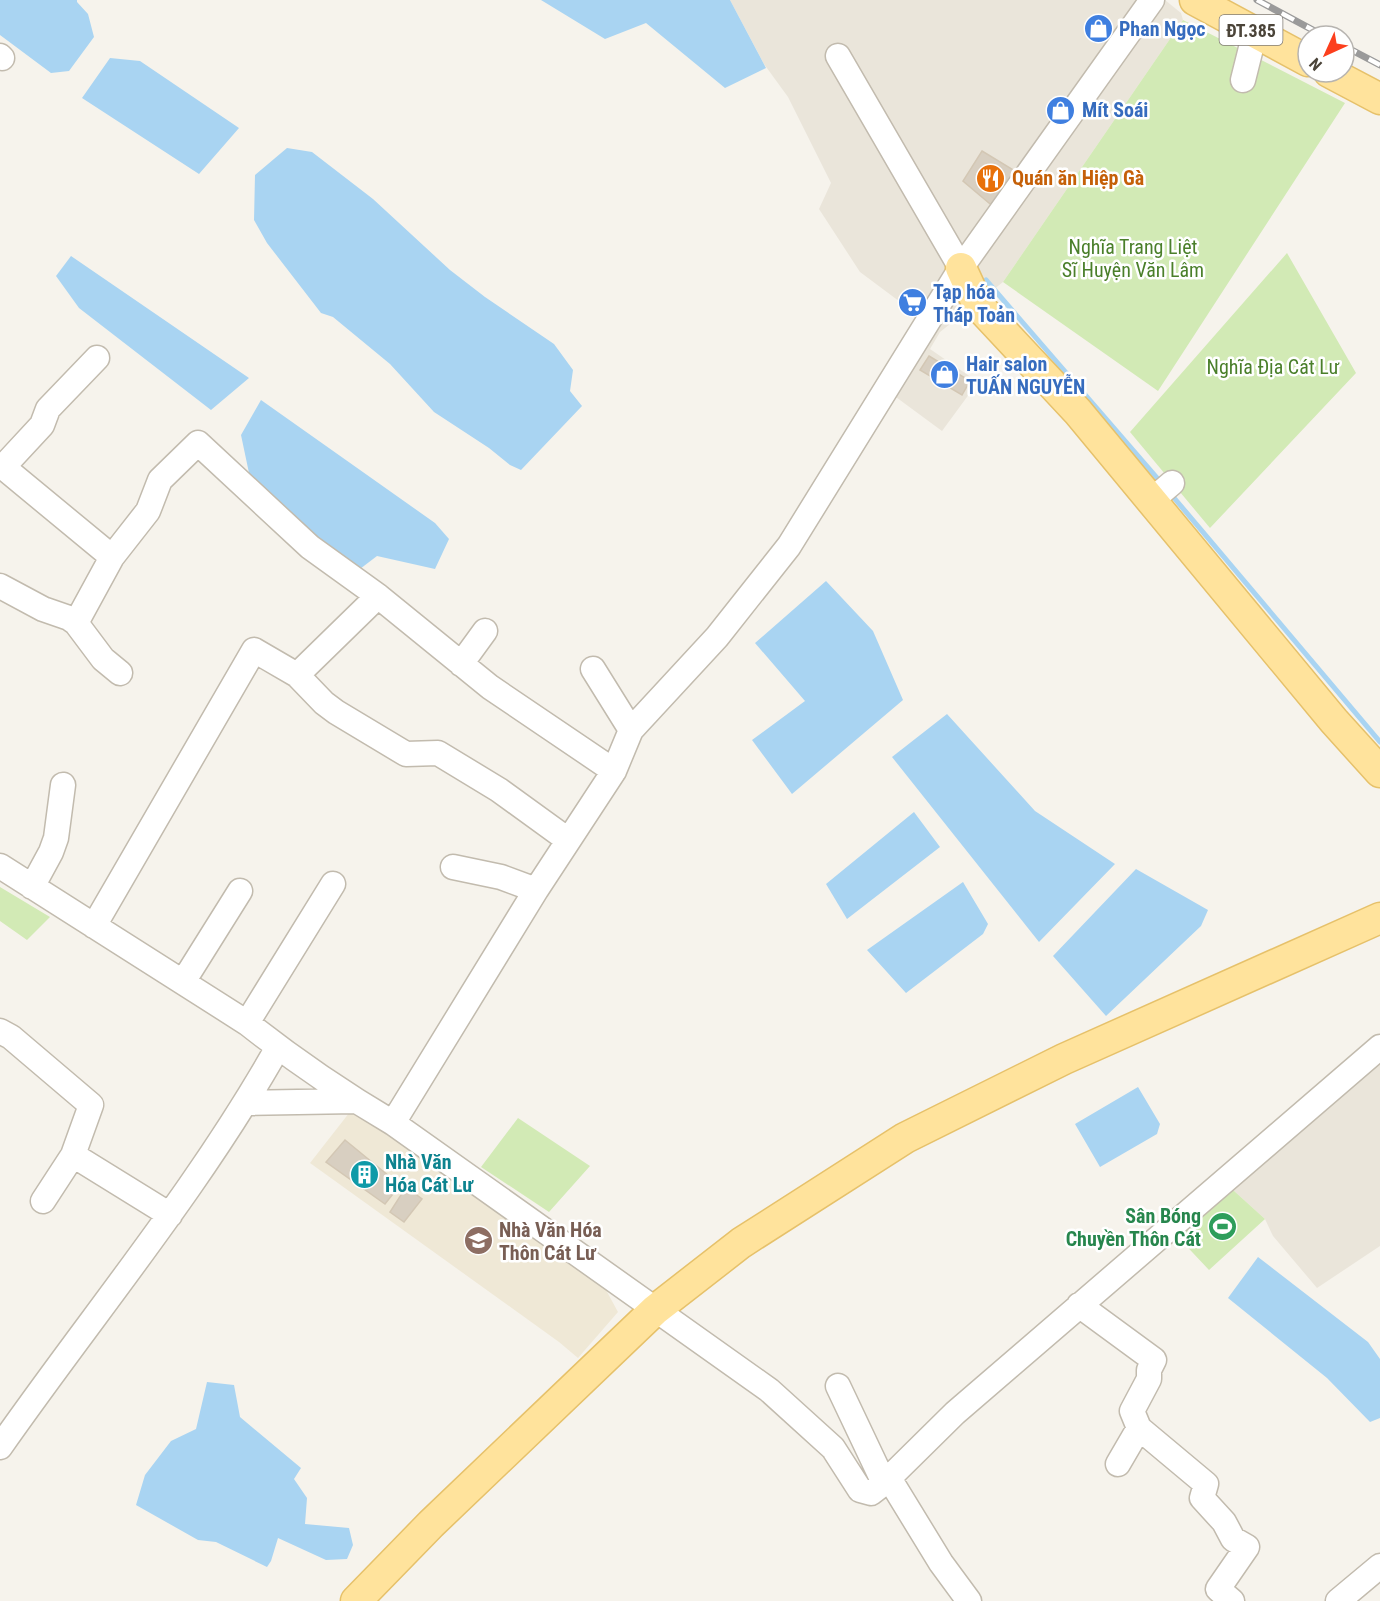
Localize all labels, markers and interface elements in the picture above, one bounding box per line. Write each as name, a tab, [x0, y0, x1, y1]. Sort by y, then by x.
shop icon: Phan Ngọc	[1082, 13, 1114, 45]
road number: ĐT.385	[1220, 15, 1282, 45]
place label: Phan Ngọc	[1119, 17, 1206, 41]
north arrow	[1296, 24, 1356, 84]
text: N	[1306, 54, 1326, 74]
shop icon: Mít Soái	[1045, 94, 1077, 126]
place label: Mít Soái	[1082, 98, 1148, 122]
restaurant icon: Quán ăn Hiệp Gà	[975, 162, 1007, 194]
place label: Quán ăn Hiệp Gà	[1012, 166, 1144, 190]
park label: Nghĩa Trang Liệt Sĩ Huyện Văn Lâm	[1062, 235, 1204, 282]
place label: Tạp hóa Tháp Toản	[933, 280, 1015, 327]
supermarket icon: Tạp hóa Tháp Toản	[896, 287, 928, 319]
place label: Hair salon TUẤN NGUYỄN	[966, 352, 1085, 399]
park label: Nghĩa Địa Cát Lư	[1207, 355, 1339, 379]
shop icon: Hair salon TUẤN NGUYỄN	[929, 359, 961, 391]
place label: Nhà Văn Hóa Cát Lư	[385, 1150, 474, 1197]
building icon: Nhà Văn Hóa Cát Lư	[348, 1158, 380, 1190]
place label: Sân Bóng Chuyền Thôn Cát	[1066, 1204, 1201, 1251]
sports icon: Sân Bóng Chuyền Thôn Cát	[1206, 1211, 1238, 1243]
place label: Nhà Văn Hóa Thôn Cát Lư	[499, 1218, 602, 1265]
school or university icon: Nhà Văn Hóa Thôn Cát Lư	[462, 1225, 494, 1257]

